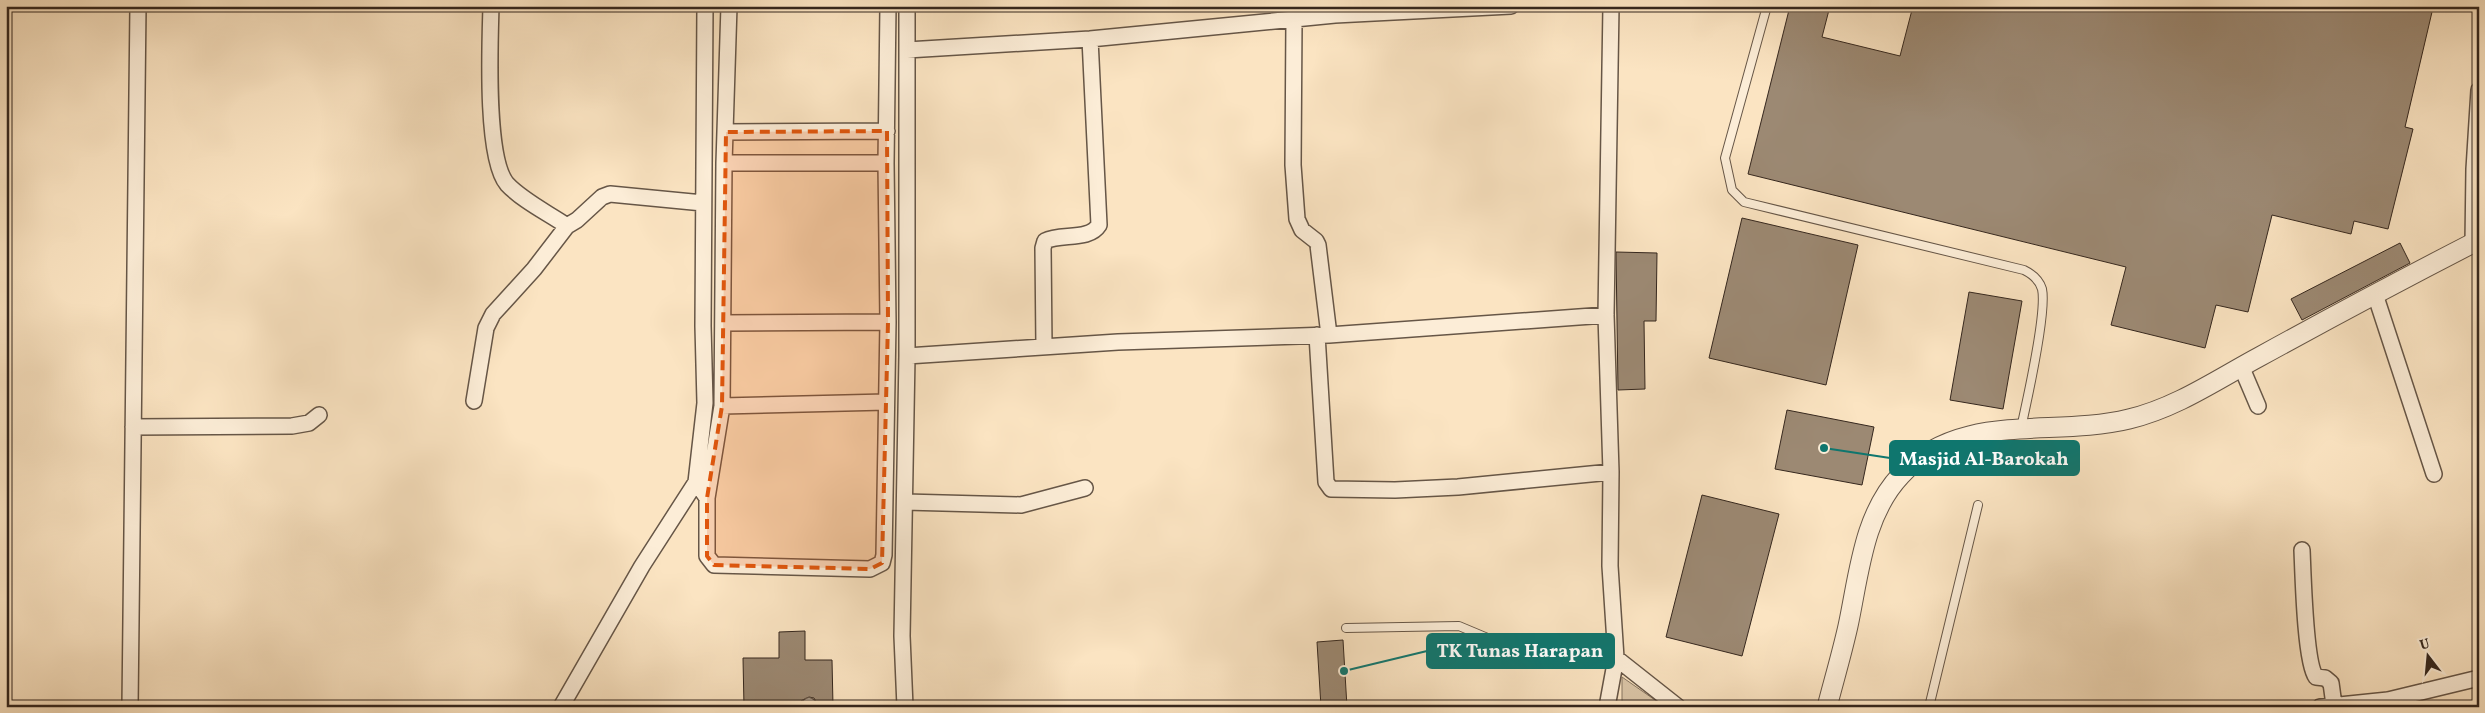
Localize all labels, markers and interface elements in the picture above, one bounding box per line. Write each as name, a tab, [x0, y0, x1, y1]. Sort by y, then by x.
callout: Masjid Al-Barokah	[1890, 441, 2079, 475]
text: Masjid Al-Barokah	[1899, 447, 2069, 473]
north arrow	[2402, 630, 2452, 680]
callout: TK Tunas Harapan	[1427, 634, 1614, 668]
text: U	[2418, 634, 2432, 655]
text: TK Tunas Harapan	[1437, 639, 1603, 665]

